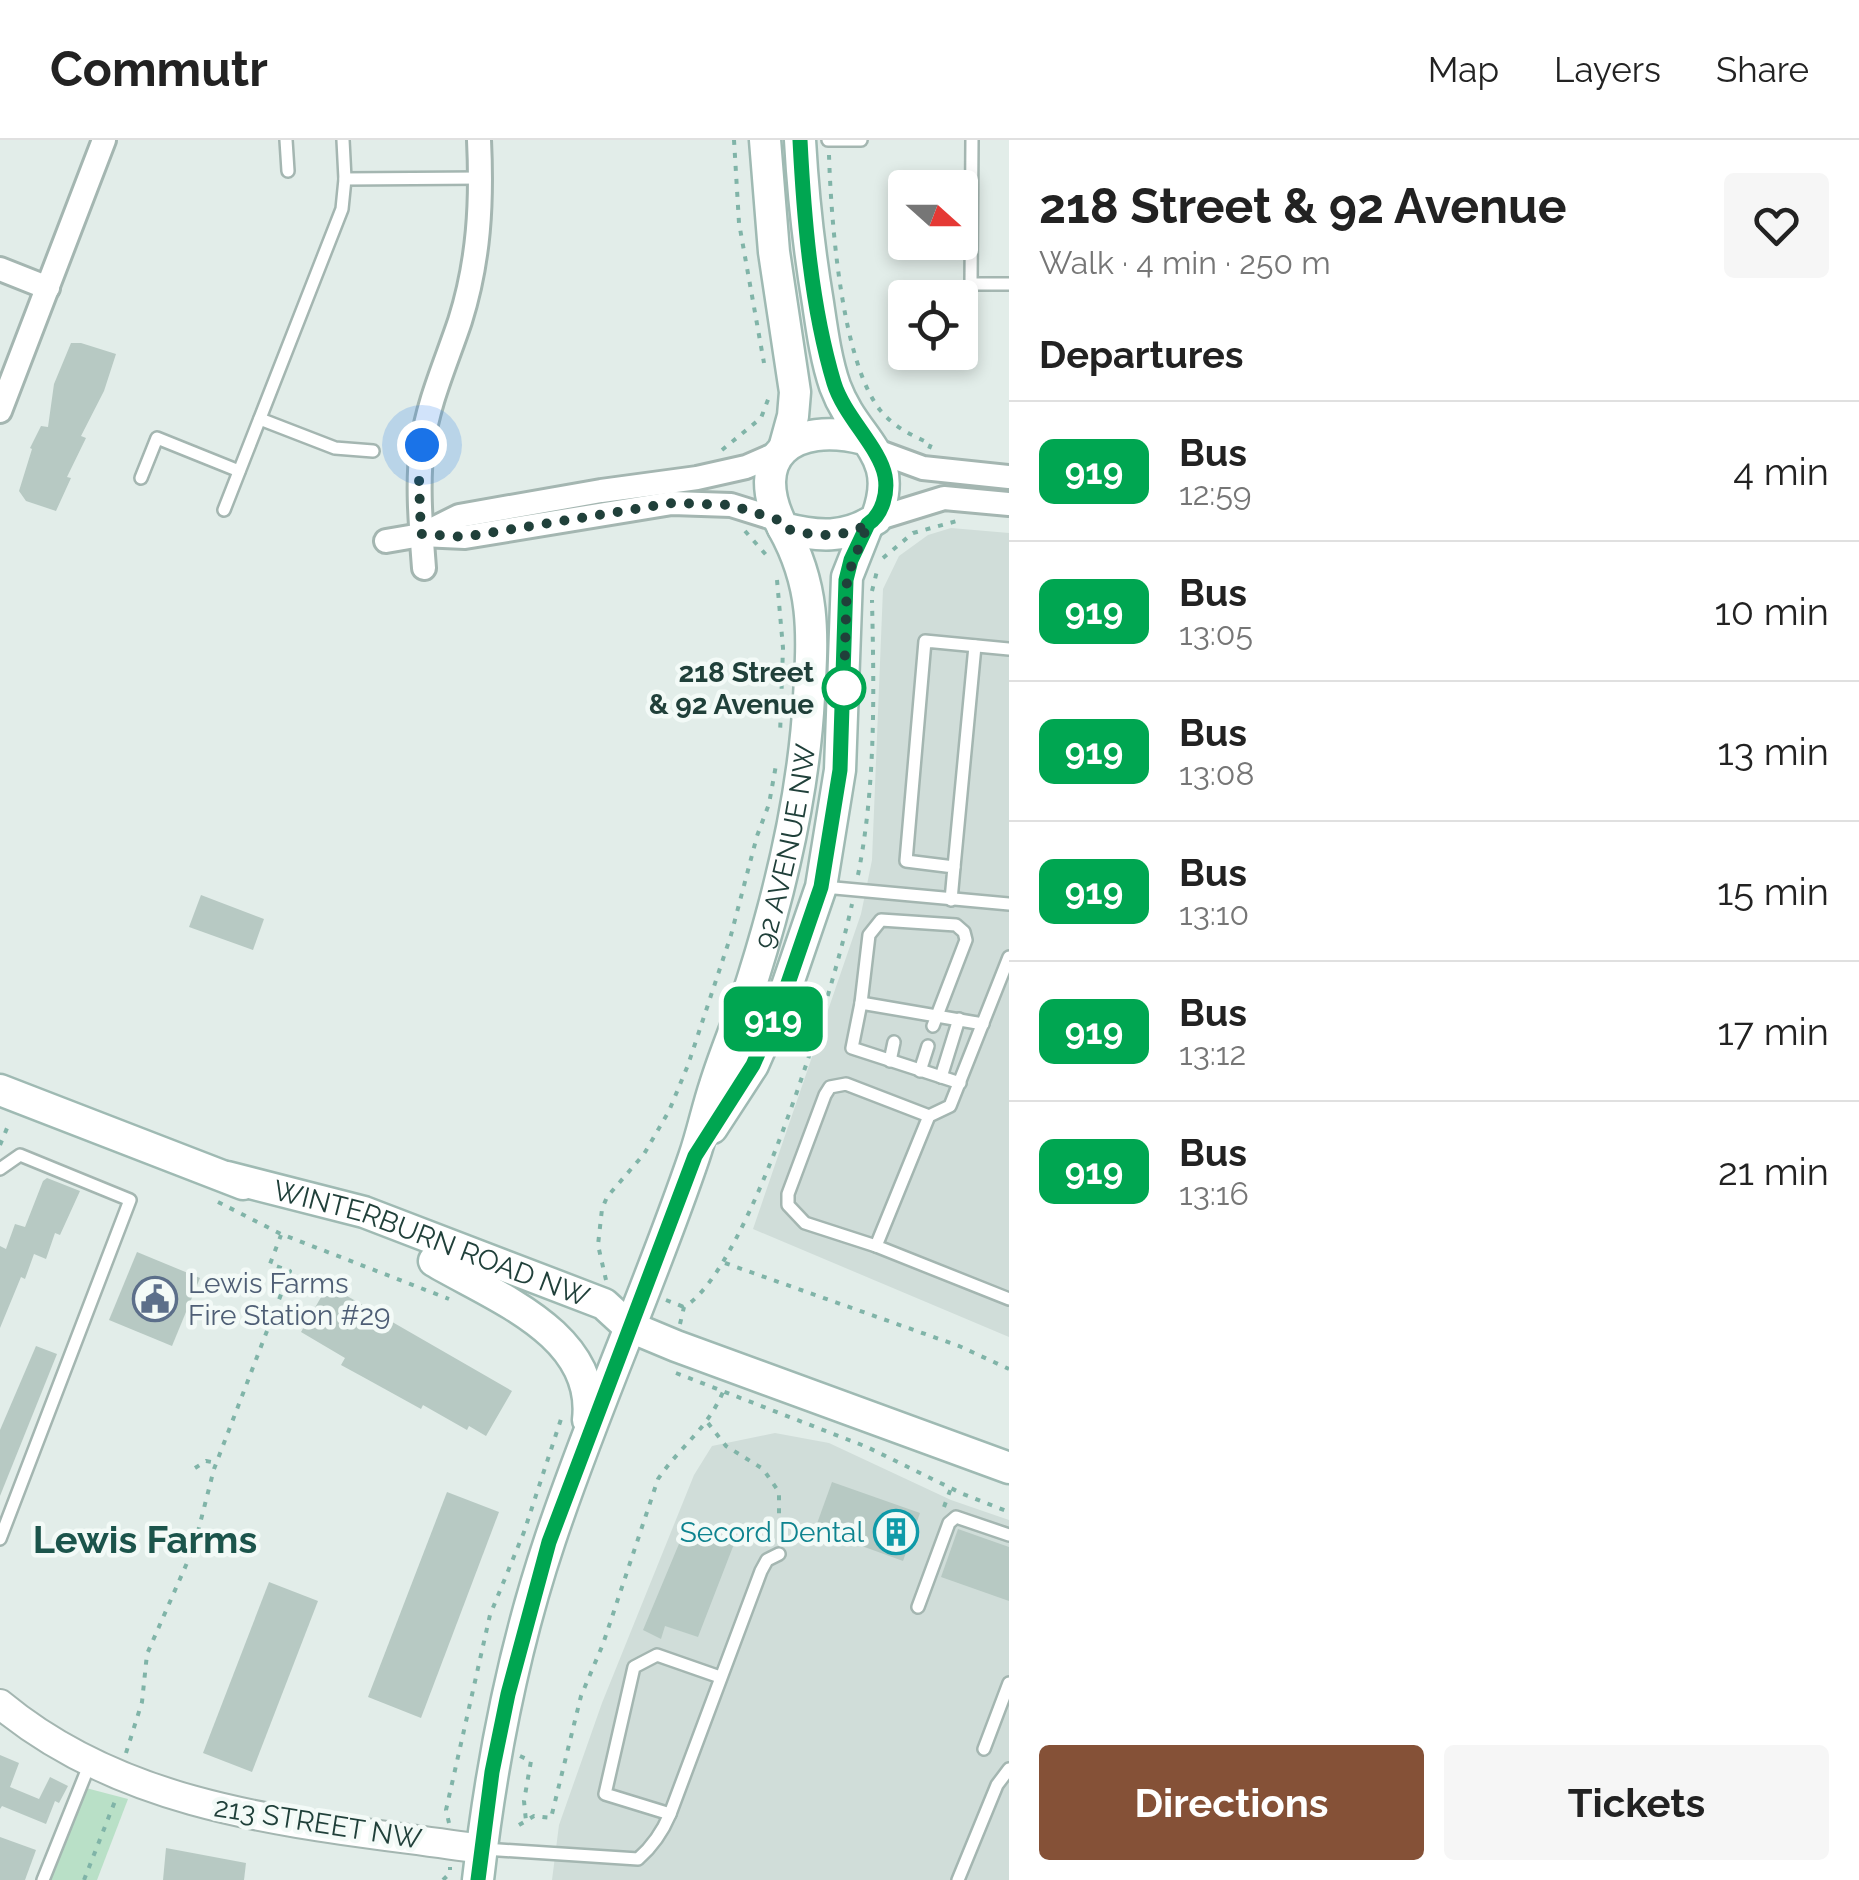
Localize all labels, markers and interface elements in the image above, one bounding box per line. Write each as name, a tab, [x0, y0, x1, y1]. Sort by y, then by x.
text: Commutr	[50, 41, 268, 97]
text: Map	[1428, 49, 1499, 90]
text: Layers	[1554, 49, 1661, 90]
text: Share	[1716, 49, 1809, 90]
north arrow	[888, 170, 978, 260]
map controls	[888, 170, 978, 370]
button: heart	[1724, 173, 1829, 278]
text: 218 Street & 92 Avenue	[1039, 178, 1567, 234]
text: Walk · 4 min · 250 m	[1039, 244, 1331, 281]
button: locate	[888, 280, 978, 370]
text: Departures	[1039, 332, 1244, 377]
your location	[397, 420, 447, 470]
text: Bus	[1179, 430, 1247, 475]
text: 4 min	[1733, 449, 1829, 494]
text: 919	[1065, 451, 1123, 492]
text: 12:59	[1179, 475, 1252, 512]
text: Bus	[1179, 570, 1247, 615]
text: 10 min	[1714, 589, 1829, 634]
text: 919	[1065, 591, 1123, 632]
text: 13:05	[1179, 615, 1253, 652]
place label: 218 Street & 92 Avenue	[649, 656, 814, 721]
marker: 218 Street & 92 Avenue	[823, 667, 865, 709]
text: Bus	[1179, 710, 1247, 755]
text: 13 min	[1717, 729, 1829, 774]
text: 919	[1065, 731, 1123, 772]
street label: 92 AVENUE NW	[746, 742, 822, 952]
text: 13:08	[1179, 755, 1254, 792]
text: Bus	[1179, 850, 1247, 895]
text: 15 min	[1717, 869, 1829, 914]
text: 919	[1065, 871, 1123, 912]
text: 13:10	[1179, 895, 1249, 932]
line badge: 919	[716, 986, 830, 1052]
text: Bus	[1179, 990, 1247, 1035]
text: 919	[744, 999, 802, 1040]
text: 17 min	[1718, 1009, 1829, 1054]
text: 919	[1065, 1011, 1123, 1052]
text: 13:12	[1179, 1035, 1246, 1072]
text: Bus	[1179, 1130, 1247, 1175]
text: 21 min	[1718, 1149, 1829, 1194]
text: 919	[1065, 1151, 1123, 1192]
street label: WINTERBURN ROAD NW	[270, 1173, 594, 1313]
text: 13:16	[1179, 1175, 1249, 1212]
place label: Lewis Farms Fire Station #29	[188, 1267, 390, 1332]
public building icon: Lewis Farms Fire Station #29	[132, 1276, 178, 1322]
building icon: Secord Dental	[873, 1509, 919, 1555]
place label: Secord Dental	[680, 1516, 864, 1549]
district label: Lewis Farms	[33, 1517, 257, 1562]
button: Directions	[1039, 1745, 1424, 1860]
button: Tickets	[1444, 1745, 1829, 1860]
street label: 213 STREET NW	[212, 1790, 424, 1856]

